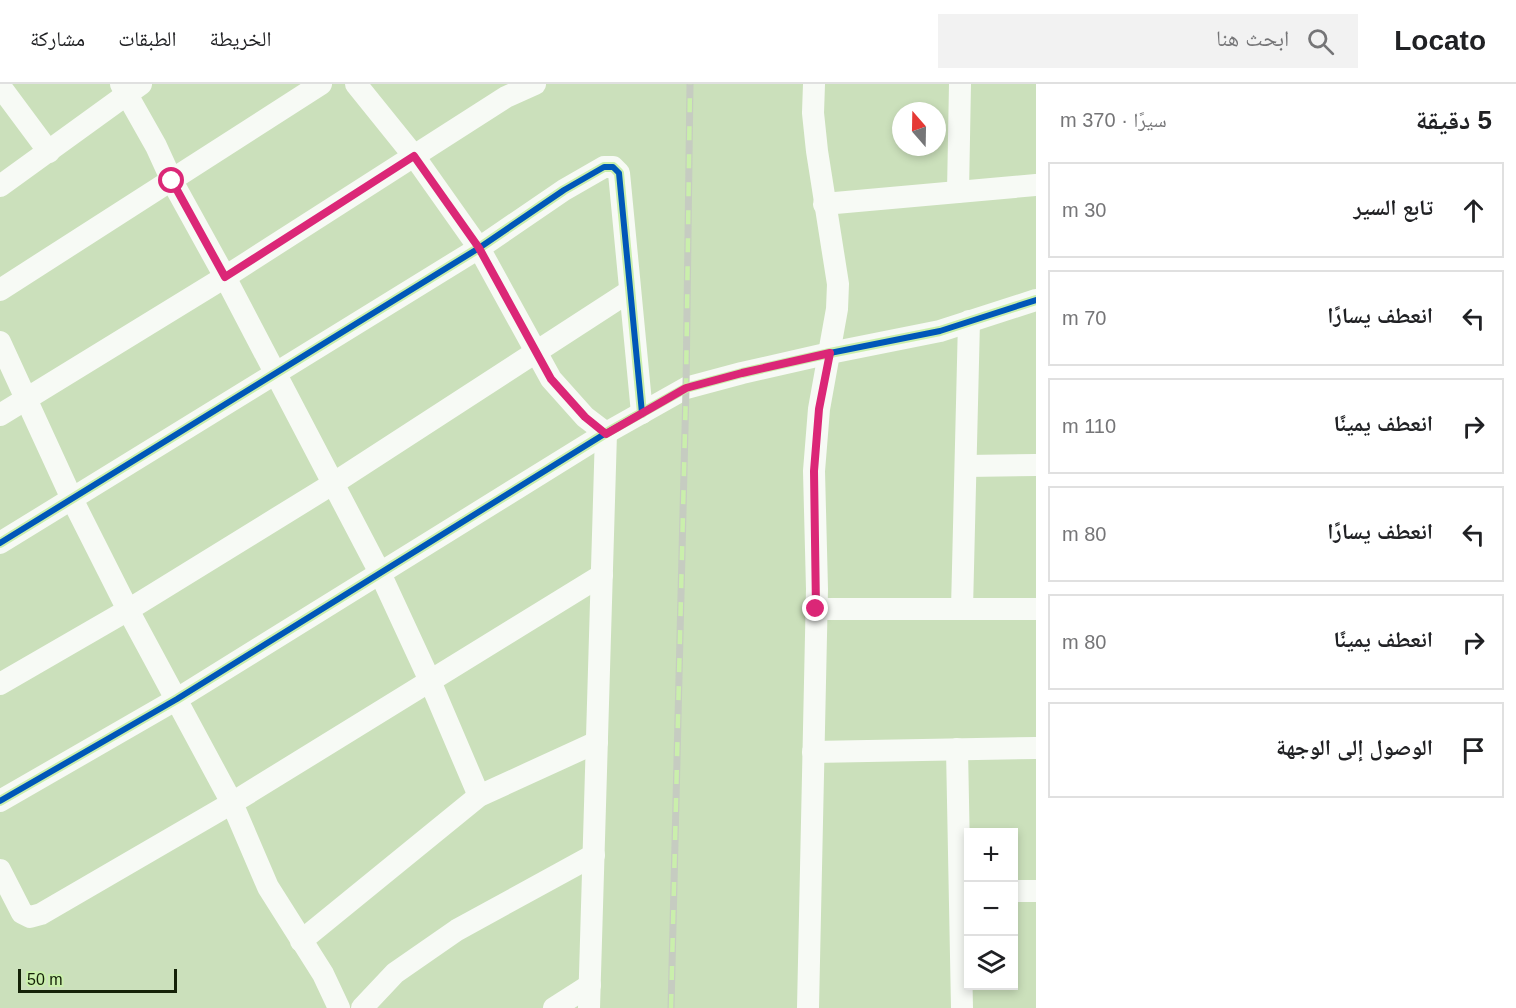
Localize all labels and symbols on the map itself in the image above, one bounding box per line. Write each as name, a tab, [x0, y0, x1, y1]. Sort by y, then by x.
north arrow	[892, 102, 946, 156]
route start	[158, 167, 184, 193]
route end	[802, 595, 828, 621]
scale bar	[18, 966, 177, 994]

